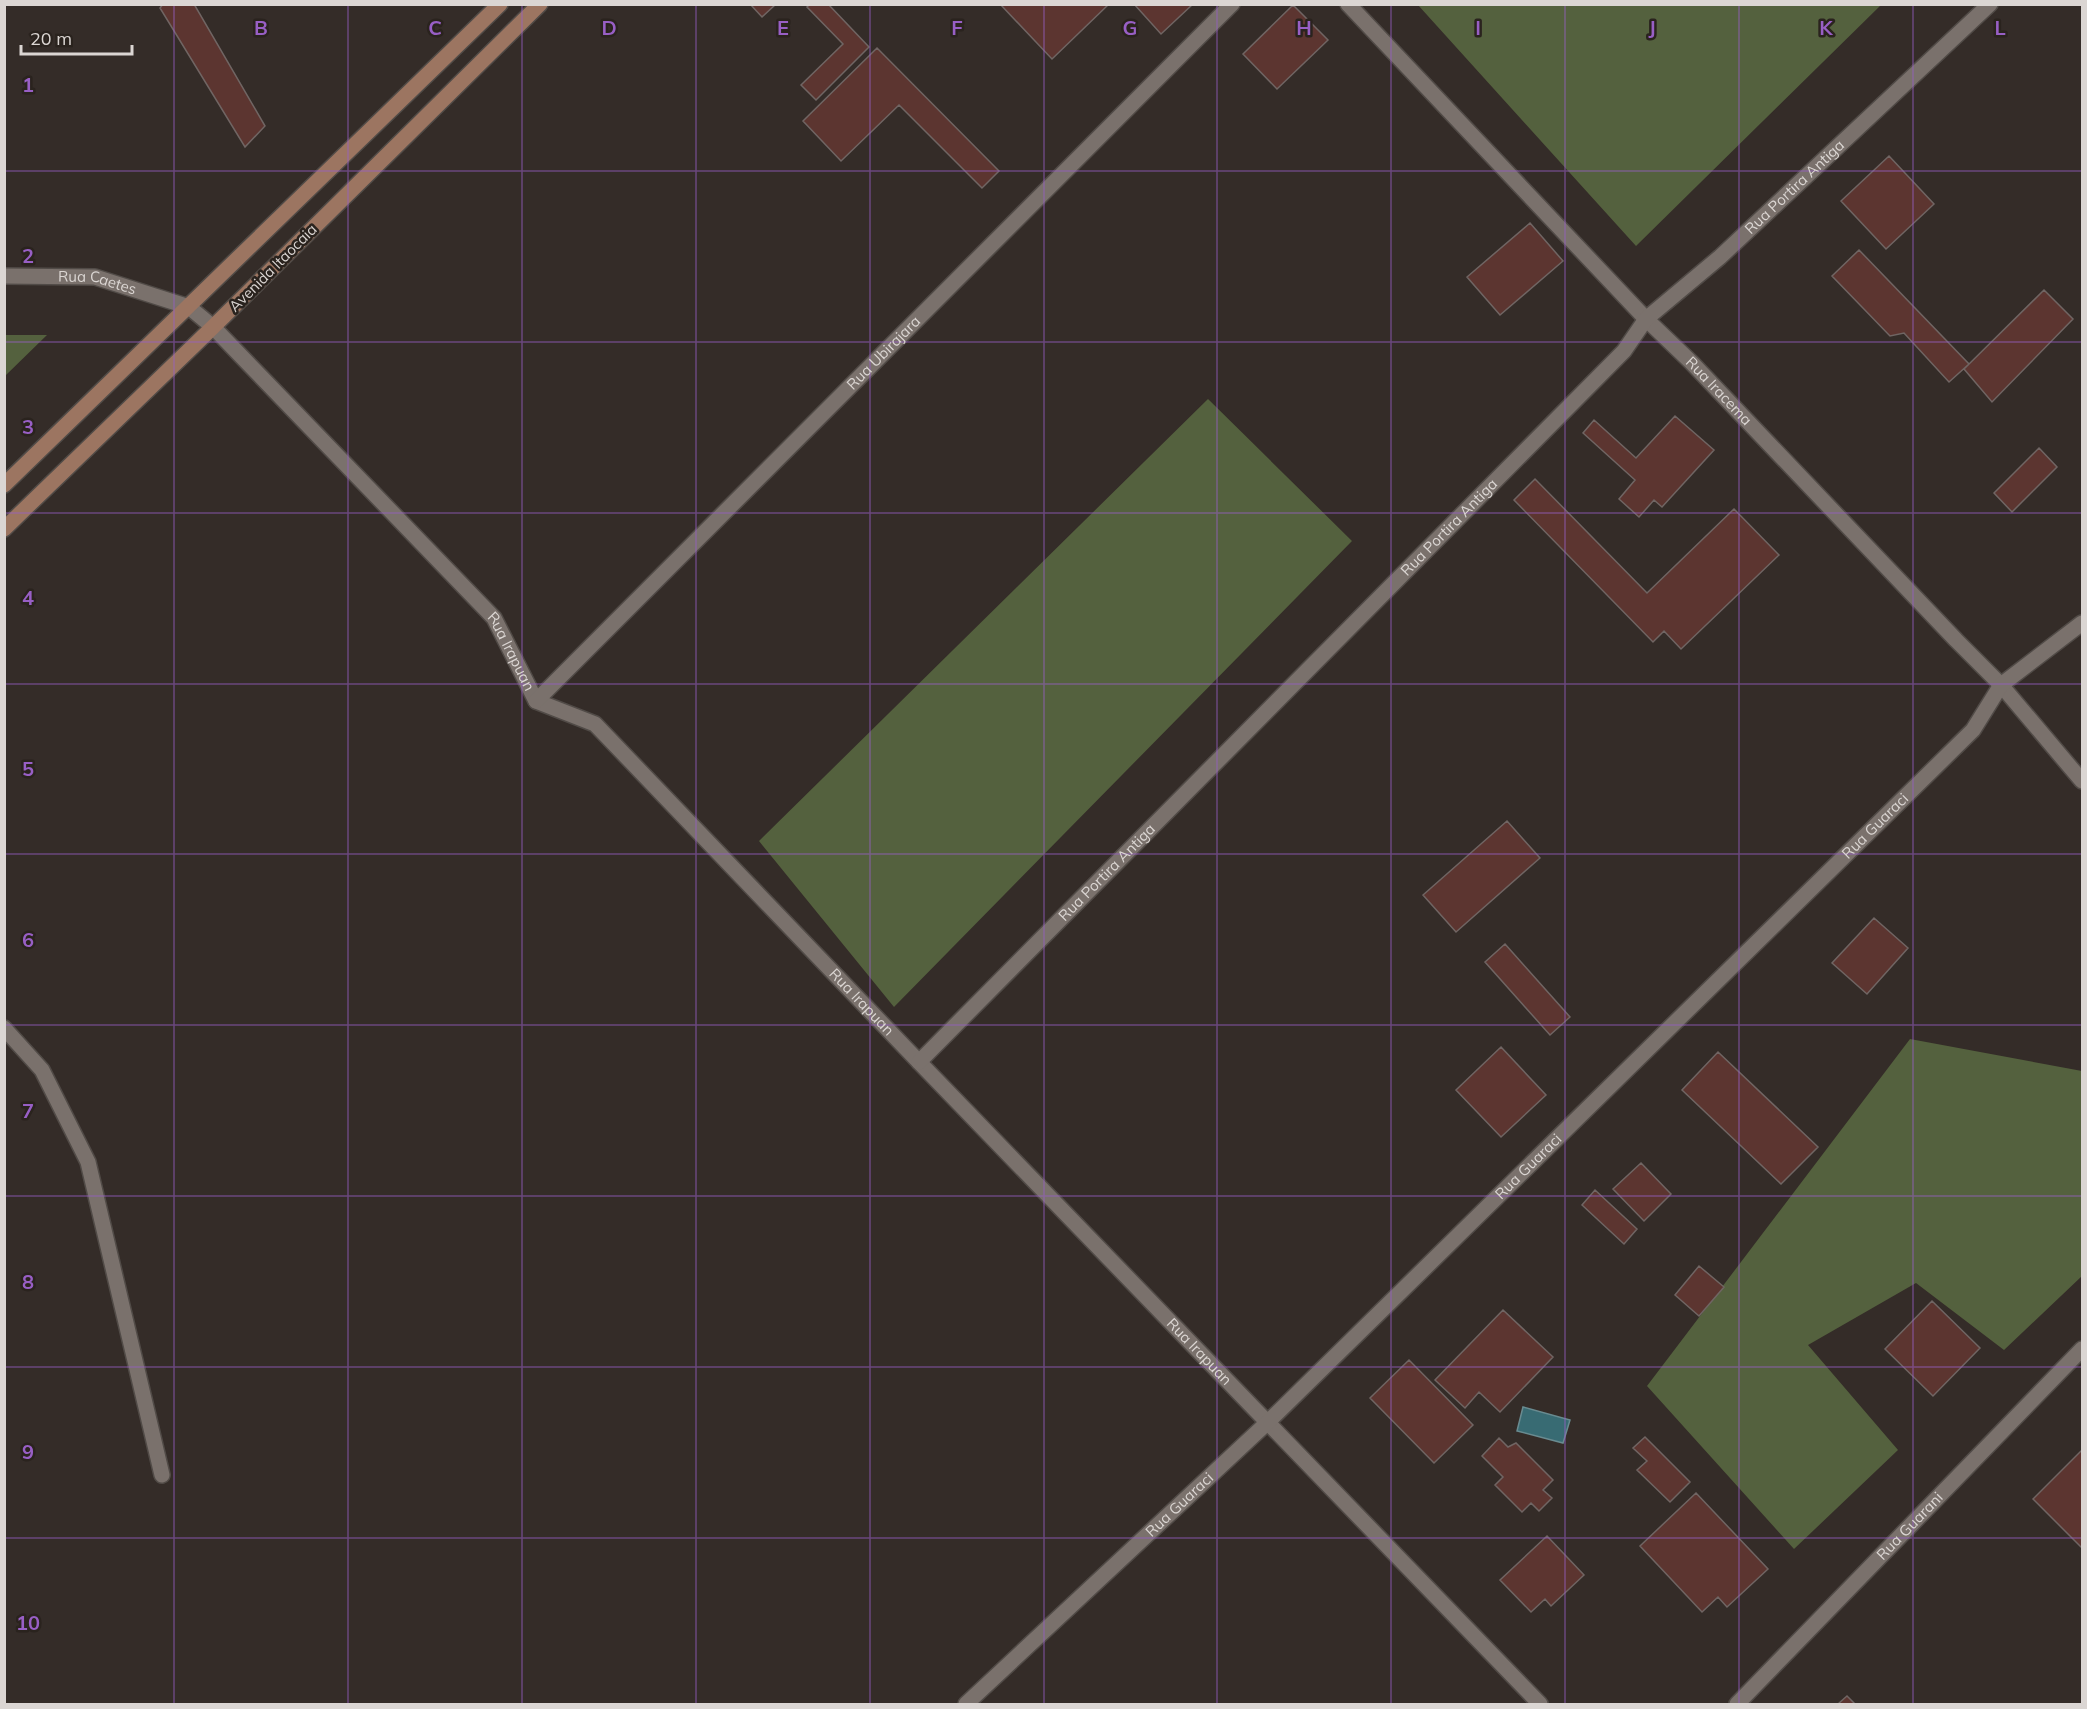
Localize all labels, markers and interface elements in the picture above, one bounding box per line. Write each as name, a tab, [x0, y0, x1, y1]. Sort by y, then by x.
text: B	[254, 15, 268, 40]
text: C	[428, 15, 442, 40]
text: D	[601, 15, 617, 40]
text: E	[777, 15, 789, 40]
text: F	[951, 15, 963, 40]
text: G	[1123, 15, 1137, 40]
text: H	[1296, 15, 1312, 40]
text: I	[1475, 15, 1481, 40]
text: J	[1648, 15, 1656, 40]
text: K	[1819, 15, 1833, 40]
text: L	[1994, 15, 2006, 40]
scale bar	[21, 18, 132, 56]
text: 20 m	[30, 27, 72, 50]
text: 1	[22, 72, 34, 97]
street label: Rua Portira Antiga	[1741, 135, 1848, 238]
street label: Avenida Itaocaia	[225, 220, 321, 316]
text: 2	[22, 243, 34, 268]
street label: Rua Caetes	[58, 267, 139, 299]
street label: Rua Ubirajara	[842, 312, 924, 393]
street label: Rua Iracema	[1682, 352, 1756, 429]
text: 3	[22, 414, 34, 439]
street label: Rua Portira Antiga	[1396, 474, 1501, 580]
text: 4	[22, 585, 34, 610]
street label: Rua Irapuan	[484, 607, 539, 694]
text: 5	[22, 756, 34, 781]
street label: Rua Guaraci	[1837, 789, 1912, 863]
street label: Rua Portira Antiga	[1054, 819, 1159, 925]
text: 6	[22, 927, 34, 952]
street label: Rua Irapuan	[825, 964, 898, 1039]
text: 7	[22, 1098, 34, 1123]
street label: Rua Guaraci	[1491, 1129, 1565, 1203]
text: 8	[22, 1269, 34, 1294]
street label: Rua Irapuan	[1163, 1314, 1236, 1389]
text: 9	[22, 1439, 34, 1464]
street label: Rua Guaraci	[1141, 1468, 1217, 1541]
street label: Rua Guarani	[1872, 1488, 1947, 1564]
text: 10	[16, 1610, 40, 1635]

